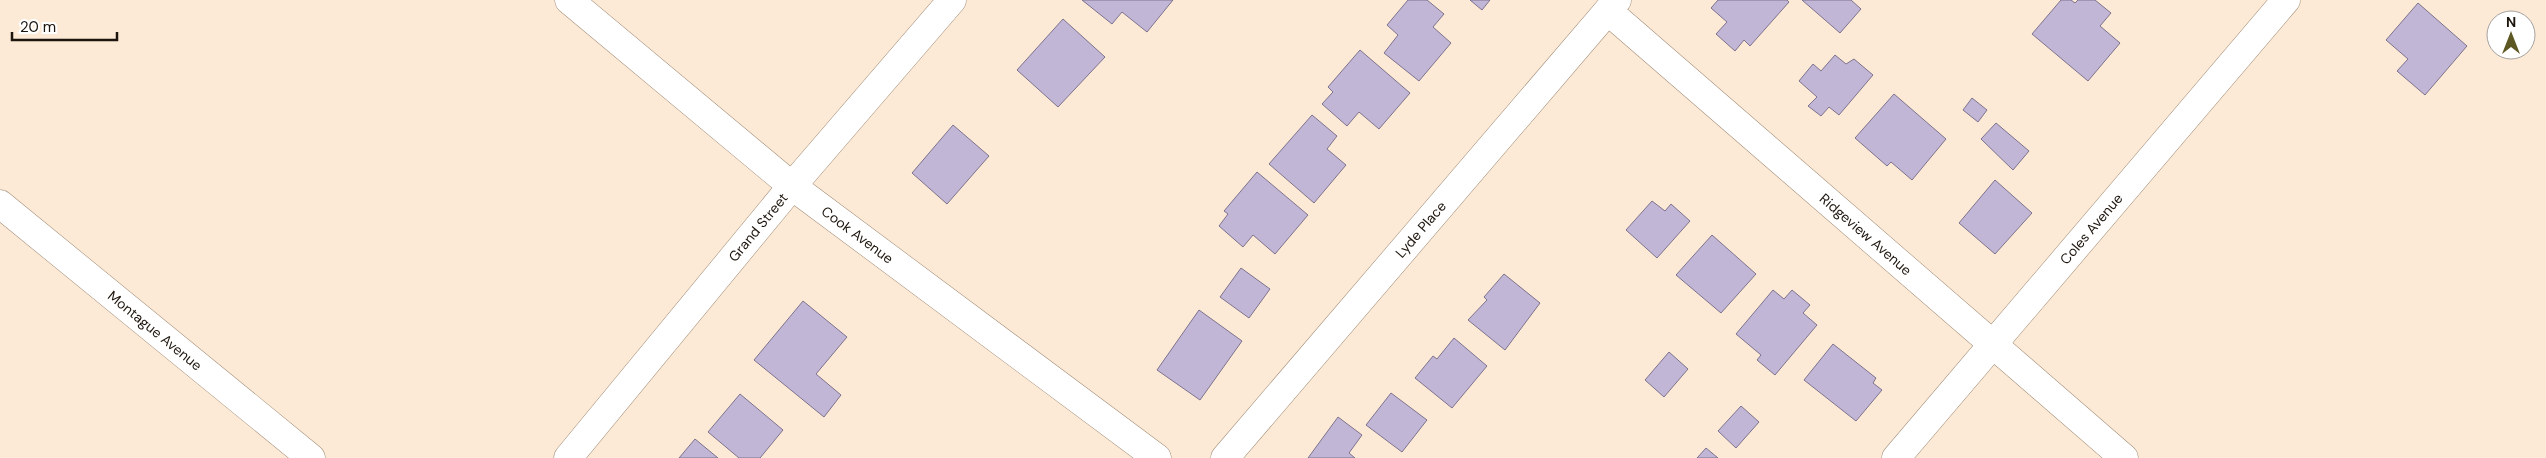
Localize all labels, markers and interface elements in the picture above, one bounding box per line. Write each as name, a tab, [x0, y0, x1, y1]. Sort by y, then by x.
scale bar	[12, 10, 118, 42]
north arrow	[2486, 10, 2536, 60]
text: N	[2506, 13, 2516, 31]
text: 20 m	[20, 17, 56, 37]
street label: Grand Street	[725, 189, 792, 265]
street label: Ridgeview Avenue	[1816, 189, 1916, 279]
street label: Coles Avenue	[2056, 190, 2126, 268]
street label: Lyde Place	[1391, 197, 1450, 261]
street label: Cook Avenue	[818, 202, 897, 267]
street label: Montague Avenue	[104, 287, 206, 374]

